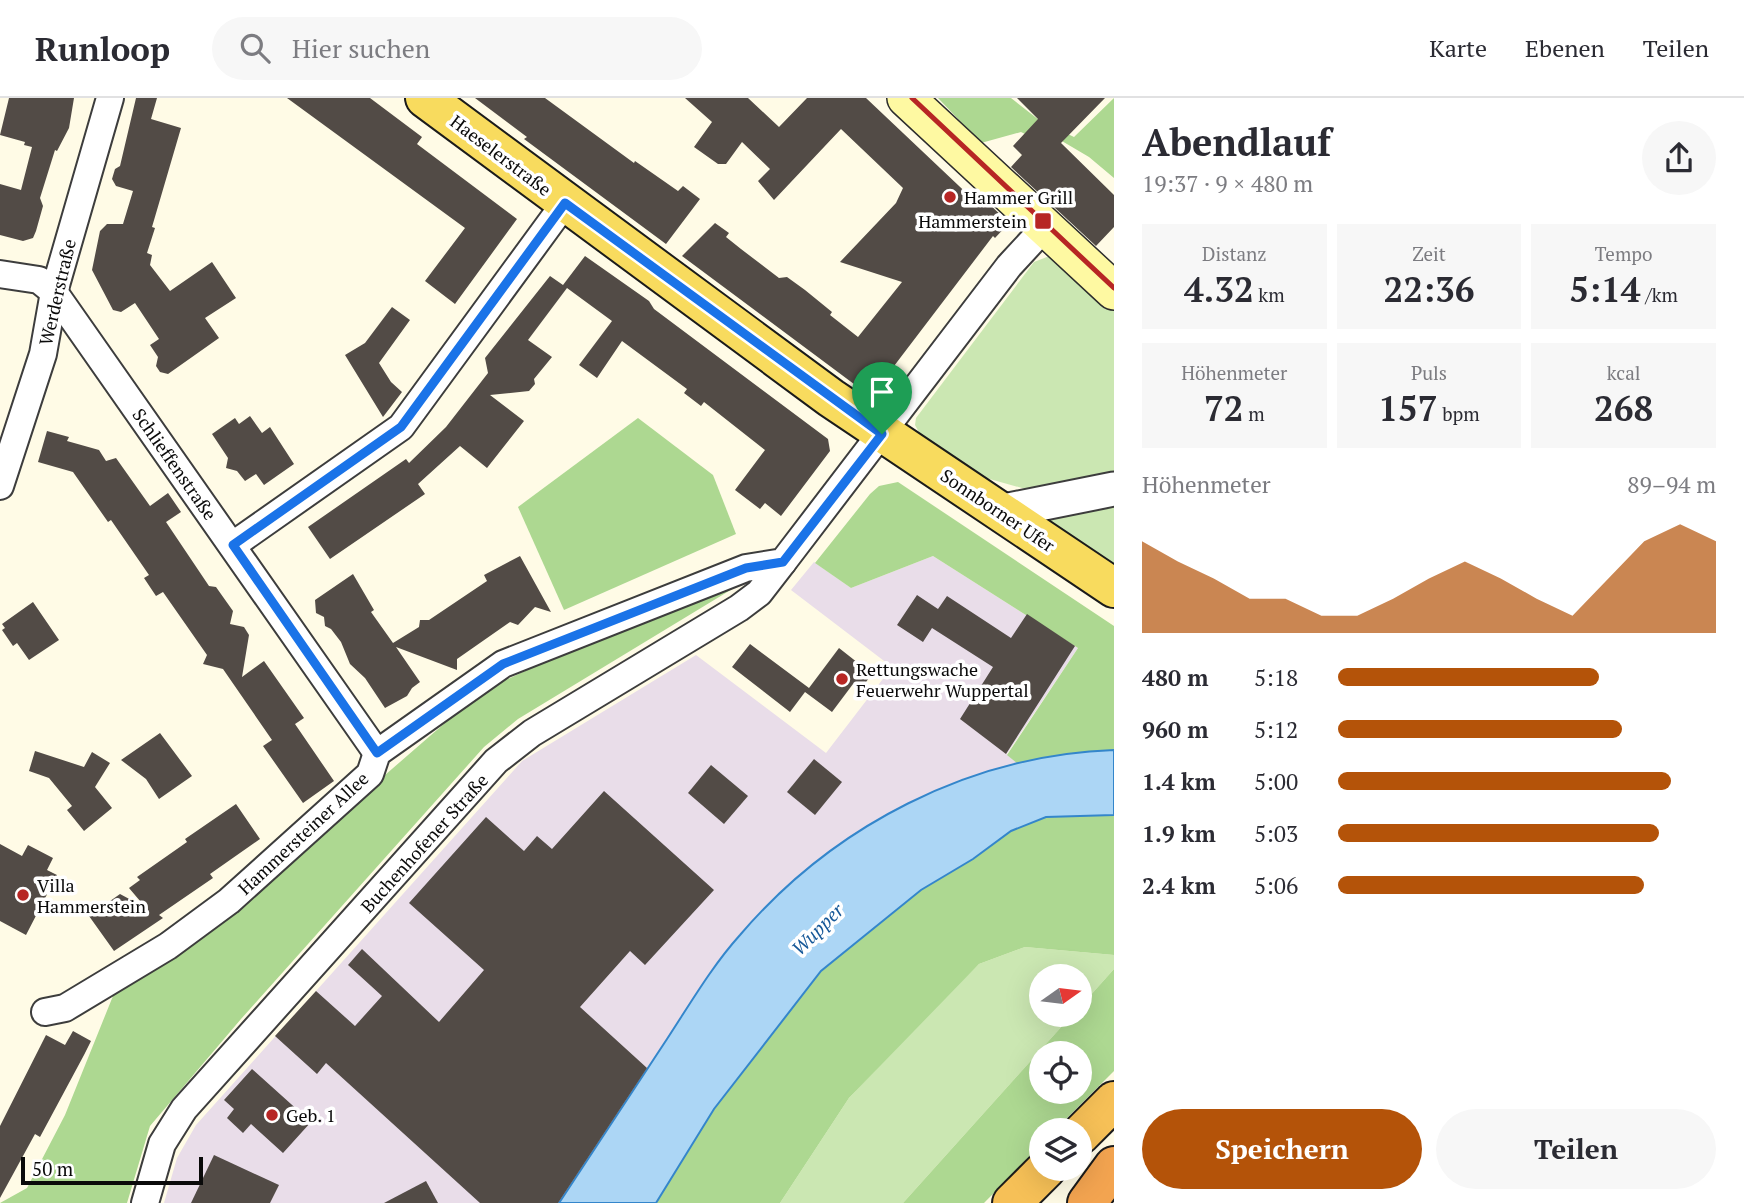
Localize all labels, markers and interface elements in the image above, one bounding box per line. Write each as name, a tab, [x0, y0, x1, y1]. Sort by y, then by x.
search box	[212, 17, 702, 80]
text: Runloop	[35, 27, 170, 70]
icon: search	[236, 29, 274, 67]
text: Hier suchen	[292, 31, 430, 65]
text: Karte	[1429, 32, 1487, 64]
text: Ebenen	[1525, 32, 1605, 64]
text: Teilen	[1643, 32, 1709, 64]
street label: Haeselerstraße	[446, 109, 556, 201]
text: Abendlauf	[1142, 117, 1331, 167]
button: share	[1642, 121, 1716, 195]
text: 19:37 · 9 × 480 m	[1142, 168, 1313, 199]
place label: Hammer Grill	[964, 185, 1073, 209]
marker: Hammer Grill	[942, 189, 958, 205]
place label: Hammerstein	[918, 209, 1027, 233]
marker: Hammerstein	[1033, 211, 1053, 231]
street label: Werderstraße	[33, 236, 81, 348]
text: Distanz	[1202, 241, 1267, 266]
text: Zeit	[1412, 241, 1446, 266]
text: Tempo	[1595, 241, 1653, 266]
text: 4.32	[1184, 266, 1254, 312]
text: 22:36	[1383, 266, 1475, 312]
text: 5:14	[1569, 266, 1641, 312]
text: km	[1254, 282, 1285, 307]
text: /km	[1641, 282, 1678, 307]
text: Höhenmeter	[1181, 360, 1287, 385]
text: Puls	[1411, 360, 1447, 385]
text: kcal	[1607, 360, 1641, 385]
pin	[852, 362, 912, 434]
icon: arrive	[863, 373, 901, 411]
text: 72	[1204, 385, 1244, 431]
text: 157	[1378, 385, 1438, 431]
text: 268	[1594, 385, 1653, 431]
text: m	[1244, 401, 1265, 426]
text: bpm	[1438, 401, 1480, 426]
street label: Schlieffenstraße	[128, 403, 222, 525]
street label: Sonnborner Ufer	[936, 463, 1060, 557]
text: Höhenmeter	[1142, 469, 1271, 500]
text: 89–94 m	[1627, 469, 1716, 500]
place label: Rettungswache Feuerwehr Wuppertal	[856, 657, 1029, 702]
text: 480 m	[1142, 662, 1208, 693]
text: 5:18	[1254, 662, 1298, 693]
marker: Rettungswache Feuerwehr Wuppertal	[834, 671, 850, 687]
text: 960 m	[1142, 714, 1208, 745]
text: 5:12	[1254, 714, 1298, 745]
street label: Hammersteiner Allee	[233, 766, 373, 900]
text: 1.4 km	[1142, 766, 1216, 797]
text: 5:00	[1254, 766, 1298, 797]
street label: Buchenhofener Straße	[355, 768, 493, 918]
text: 1.9 km	[1142, 818, 1216, 849]
text: 5:03	[1254, 818, 1298, 849]
text: 2.4 km	[1142, 870, 1216, 901]
text: 5:06	[1254, 870, 1298, 901]
place label: Villa Hammerstein	[37, 873, 146, 918]
marker: Villa Hammerstein	[15, 887, 31, 903]
water label: Wupper	[786, 897, 849, 960]
north arrow	[1029, 964, 1092, 1027]
map controls	[1029, 964, 1092, 1181]
button: locate	[1029, 1041, 1092, 1104]
place label: Geb. 1	[286, 1103, 336, 1127]
marker: Geb. 1	[264, 1107, 280, 1123]
button: Speichern	[1142, 1109, 1422, 1189]
button: Teilen	[1436, 1109, 1716, 1189]
button: layers	[1029, 1118, 1092, 1181]
scale bar	[21, 1154, 203, 1186]
text: 50 m	[32, 1156, 73, 1181]

